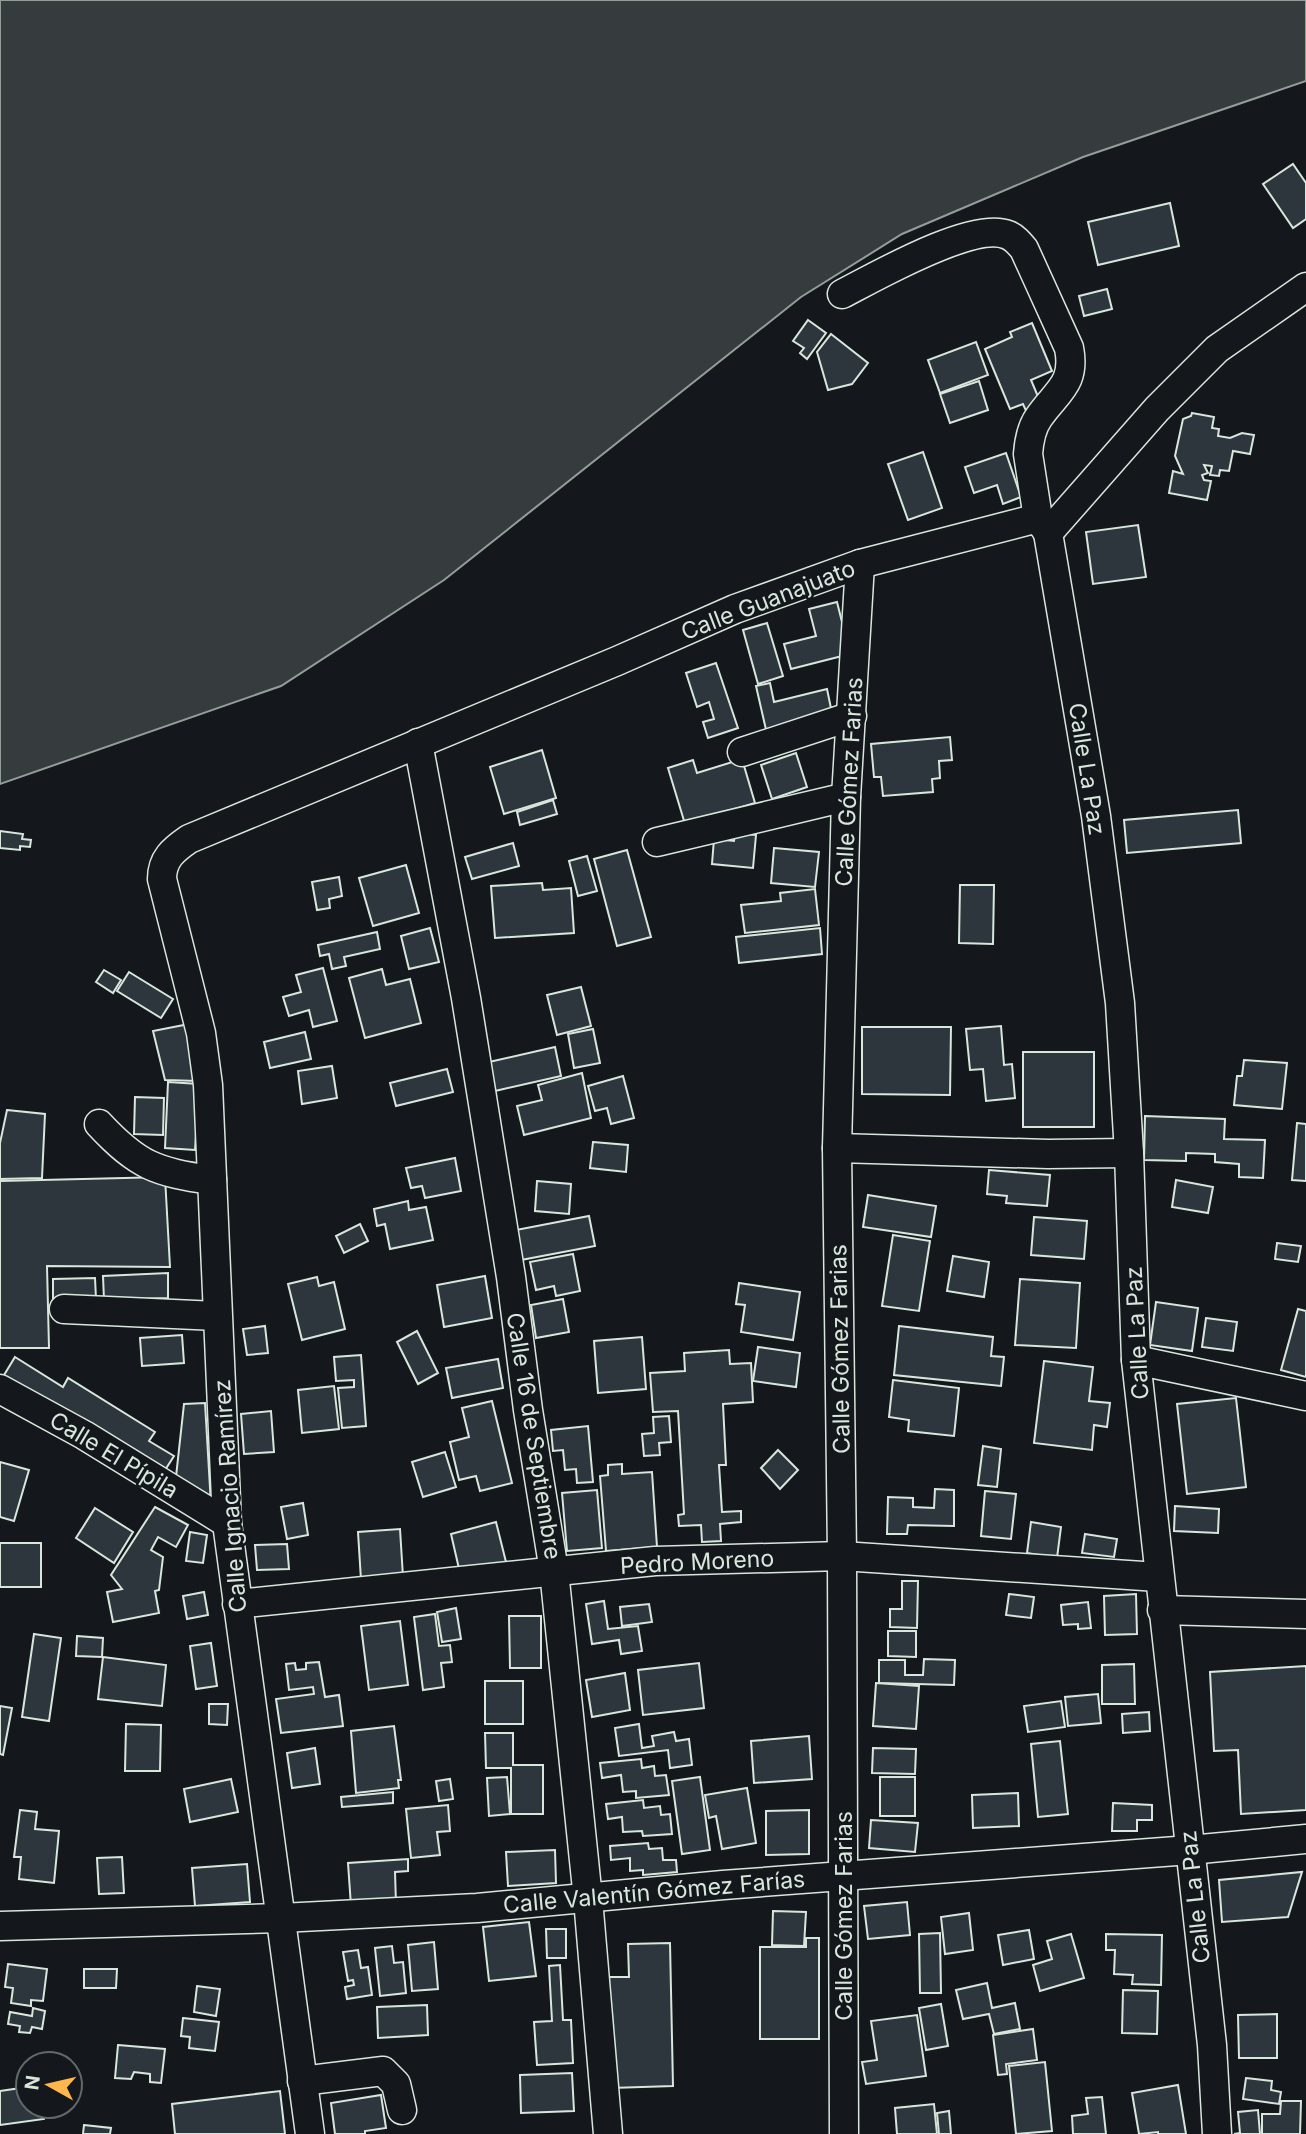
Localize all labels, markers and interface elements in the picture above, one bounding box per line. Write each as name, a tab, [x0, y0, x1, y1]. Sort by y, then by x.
street label: Calle Guanajuato	[677, 554, 859, 646]
street label: Calle Gómez Farias	[830, 677, 868, 887]
street label: Calle La Paz	[1063, 701, 1111, 837]
street label: Calle Gómez Farias	[824, 1244, 856, 1454]
street label: Calle La Paz	[1120, 1266, 1154, 1400]
street label: Calle 16 de Septiembre	[501, 1311, 567, 1561]
street label: Calle Ignacio Ramírez	[208, 1378, 252, 1614]
street label: Calle El Pípila	[45, 1406, 183, 1504]
street label: Pedro Moreno	[619, 1544, 775, 1580]
street label: Calle Gómez Farias	[830, 1811, 858, 2021]
street label: Calle La Paz	[1174, 1829, 1216, 1965]
street label: Calle Valentín Gómez Farías	[502, 1865, 806, 1919]
north arrow	[14, 2050, 84, 2120]
text: N	[20, 2074, 45, 2091]

